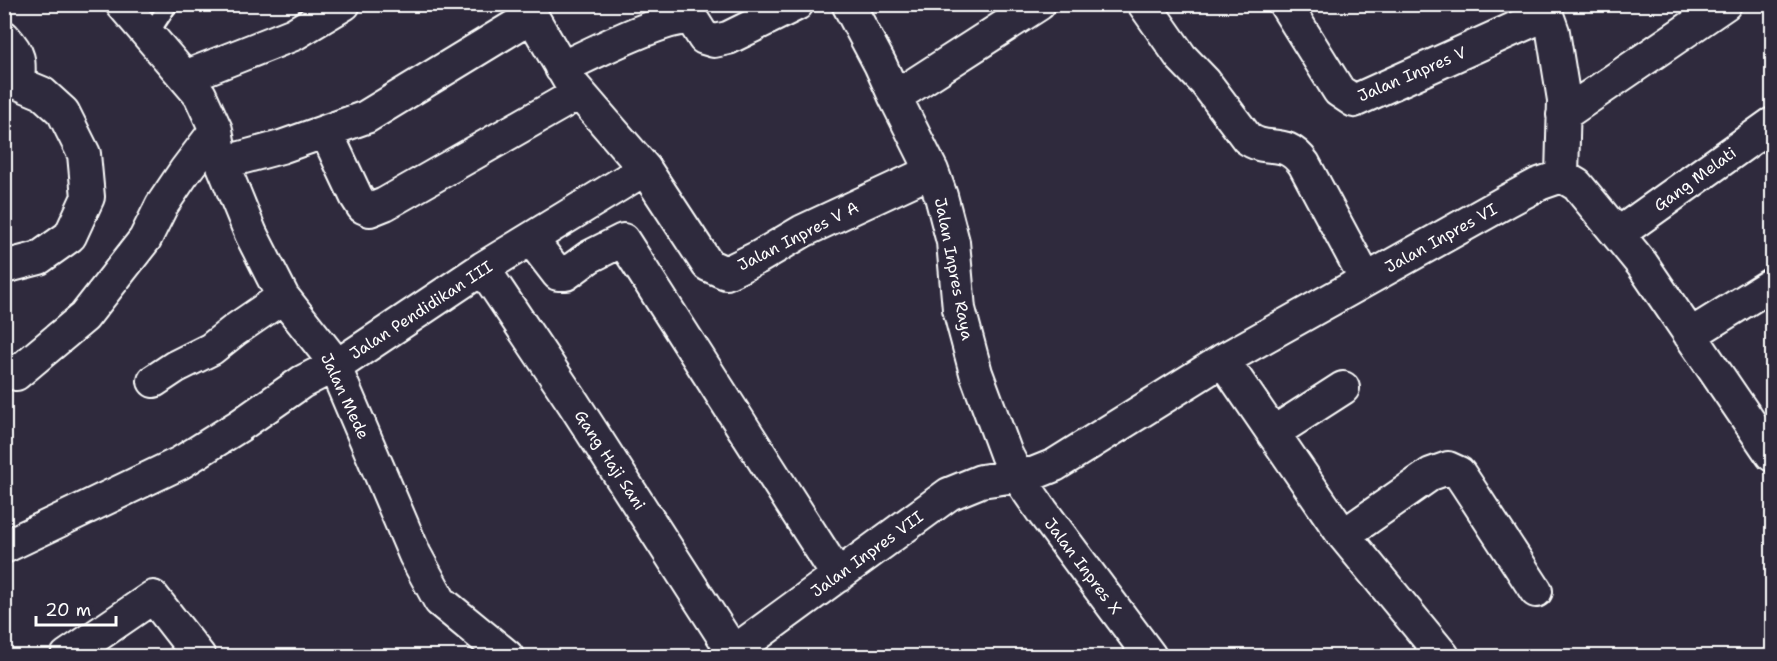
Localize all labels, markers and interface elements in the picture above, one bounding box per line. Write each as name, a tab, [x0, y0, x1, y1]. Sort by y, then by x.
street label: Jalan Inpres V	[1355, 42, 1470, 106]
street label: Gang Melati	[1650, 142, 1740, 216]
street label: Jalan Inpres V A	[734, 196, 862, 276]
street label: Jalan Inpres Raya	[930, 196, 978, 342]
street label: Jalan Inpres VI	[1381, 198, 1501, 277]
street label: Jalan Pendidikan III	[346, 256, 497, 364]
street label: Jalan Mede	[316, 350, 374, 442]
street label: Gang Haji Sani	[570, 406, 650, 514]
street label: Jalan Inpres VII	[807, 506, 927, 602]
street label: Jalan Inpres X	[1040, 514, 1126, 618]
scale bar	[36, 589, 116, 627]
text: 20 m	[45, 598, 91, 622]

